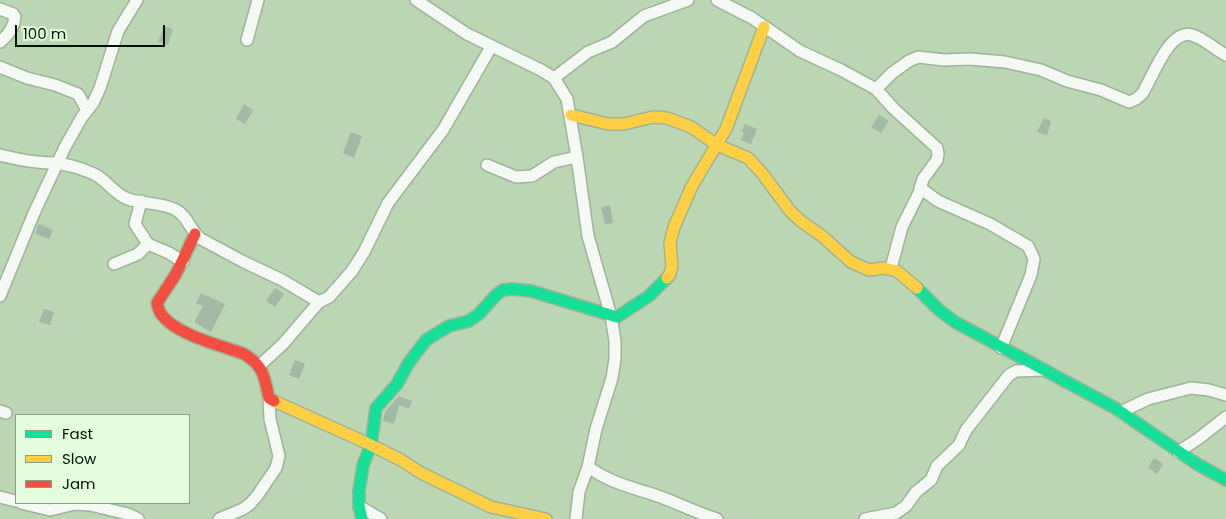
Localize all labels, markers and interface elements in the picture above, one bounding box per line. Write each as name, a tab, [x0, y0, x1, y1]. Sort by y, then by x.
scale bar	[18, 15, 168, 47]
text: 100 m	[23, 23, 66, 44]
legend	[15, 414, 190, 504]
text: Fast	[62, 423, 93, 444]
text: Slow	[62, 448, 96, 469]
text: Jam	[62, 473, 96, 494]

